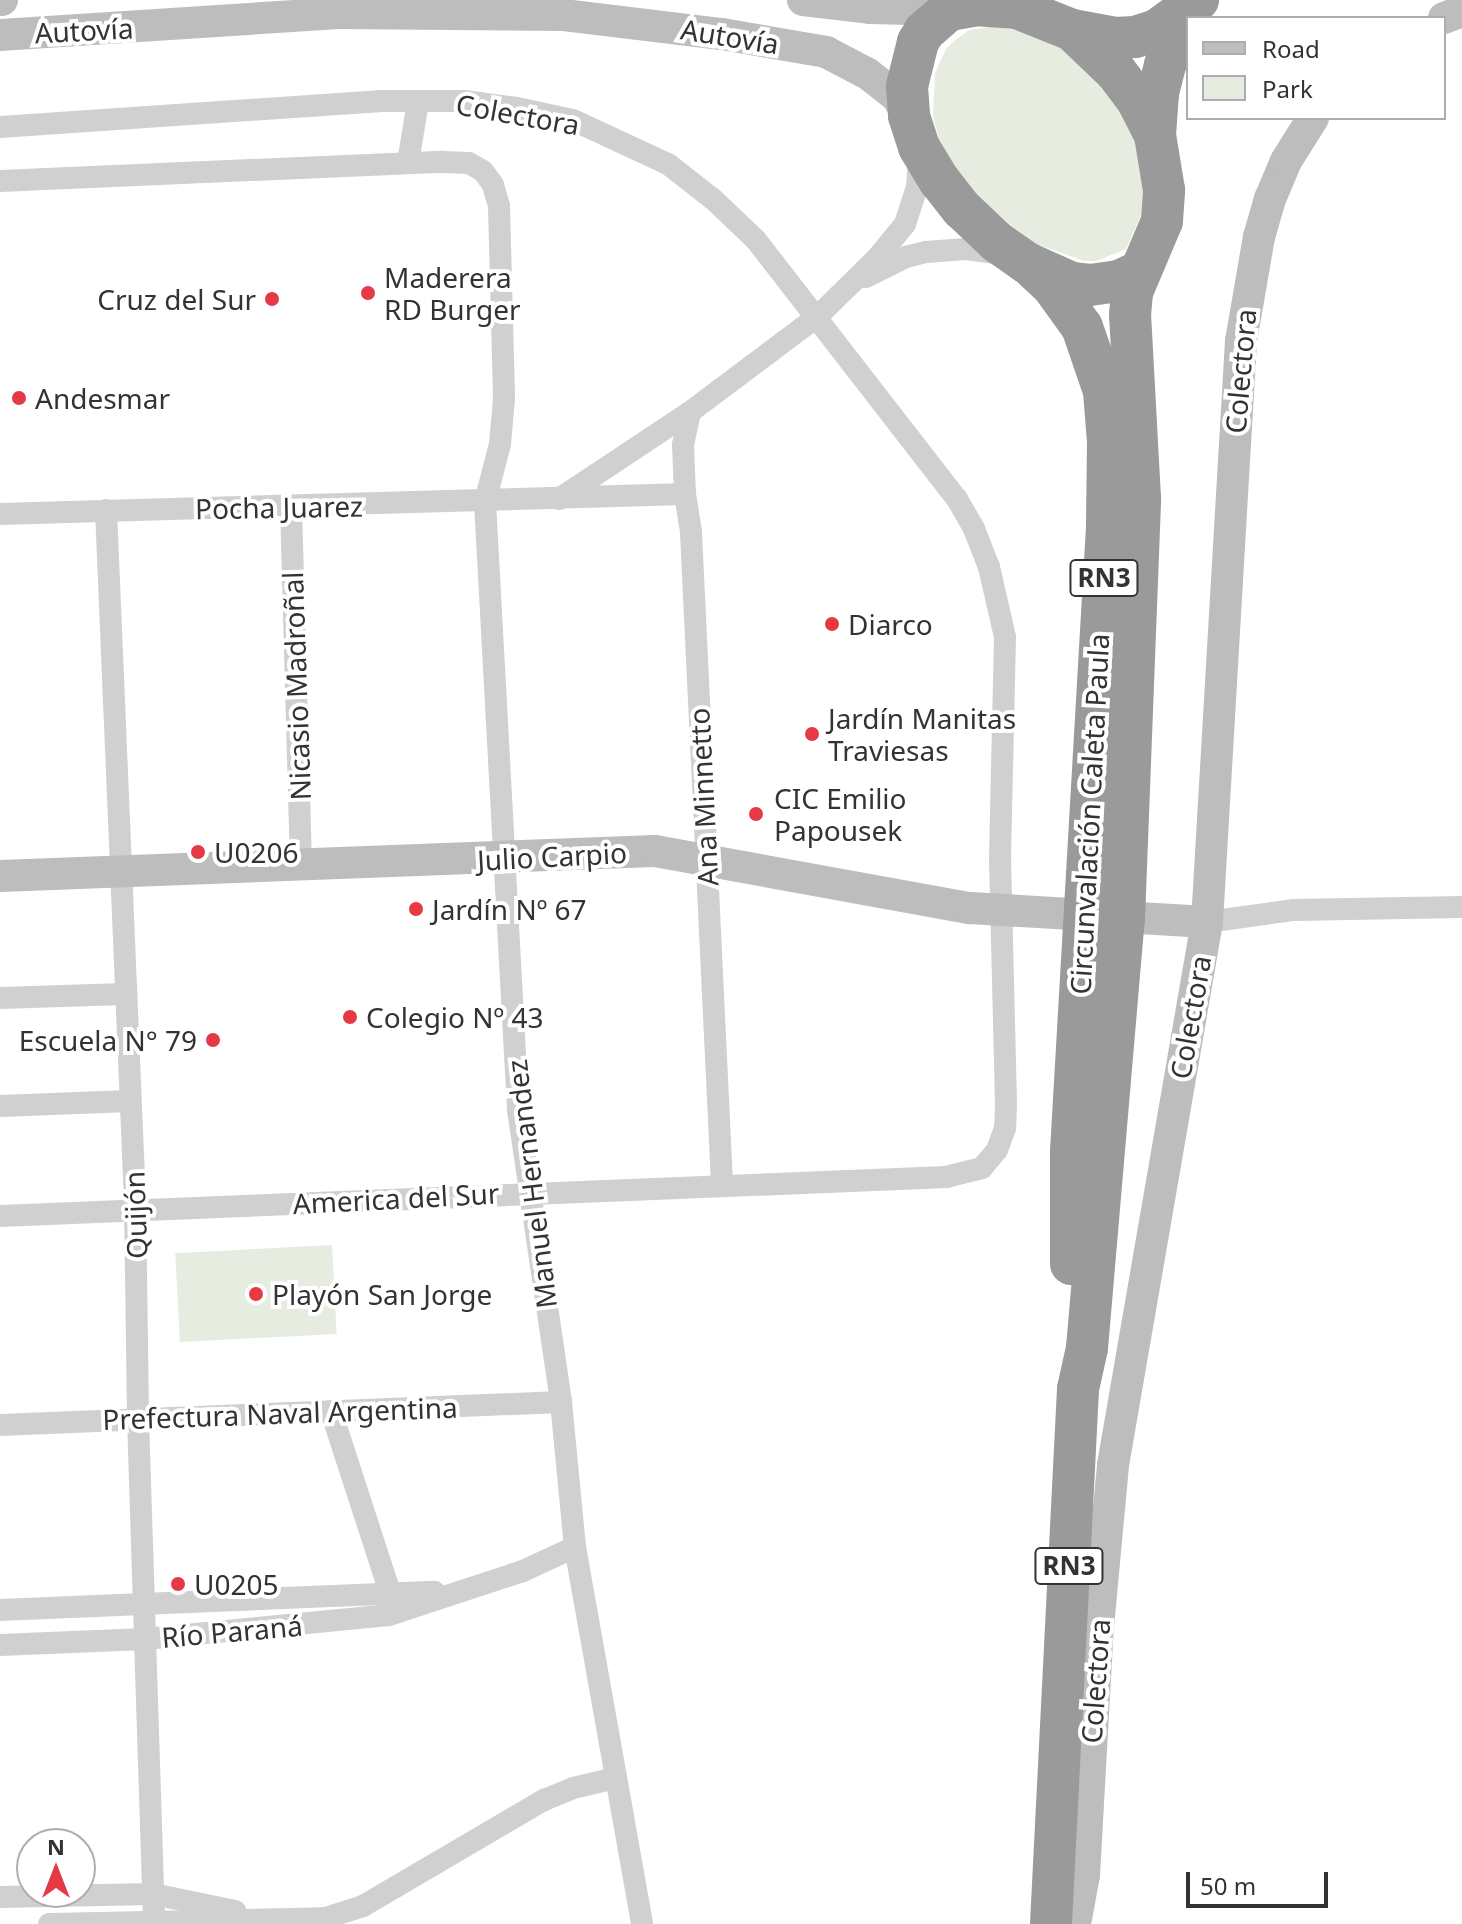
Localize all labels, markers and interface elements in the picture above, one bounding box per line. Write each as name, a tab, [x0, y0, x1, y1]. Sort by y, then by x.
street label: Autovía	[34, 11, 134, 49]
street label: Autovía	[679, 12, 781, 60]
legend	[1186, 16, 1446, 120]
text: Road	[1262, 32, 1320, 65]
text: Park	[1262, 72, 1313, 105]
street label: Colectora	[454, 87, 582, 141]
place label: Maderera RD Burger	[384, 260, 520, 326]
place label: Cruz del Sur	[97, 282, 256, 316]
marker: Maderera RD Burger	[359, 284, 377, 302]
marker: Cruz del Sur	[263, 290, 281, 308]
street label: Colectora	[1218, 307, 1262, 435]
place label: Andesmar	[35, 381, 170, 415]
marker: Andesmar	[10, 389, 28, 407]
street label: Pocha Juarez	[195, 489, 363, 525]
road number: RN3	[1068, 556, 1140, 600]
street label: Nicasio Madroñal	[275, 571, 317, 801]
place label: Diarco	[848, 607, 933, 641]
marker: Diarco	[823, 615, 841, 633]
street label: Circunvalación Caleta Paula	[1063, 633, 1115, 995]
place label: Jardín Manitas Traviesas	[828, 701, 1016, 767]
street label: Ana Minnetto	[682, 707, 724, 887]
marker: Jardín Manitas Traviesas	[803, 725, 821, 743]
place label: CIC Emilio Papousek	[774, 781, 907, 847]
marker: CIC Emilio Papousek	[745, 803, 767, 825]
place label: U0206	[214, 835, 299, 869]
street label: Julio Carpio	[476, 835, 628, 877]
marker: U0206	[189, 843, 207, 861]
place label: Jardín Nº 67	[432, 892, 587, 926]
marker: Jardín Nº 67	[407, 900, 425, 918]
street label: Colectora	[1163, 953, 1217, 1081]
place label: Colegio Nº 43	[366, 1000, 543, 1034]
marker: Colegio Nº 43	[341, 1008, 359, 1026]
place label: Escuela N° 79	[19, 1023, 197, 1057]
marker: Escuela N° 79	[204, 1031, 222, 1049]
street label: Manuel Hernandez	[499, 1058, 563, 1310]
street label: Quijón	[117, 1171, 153, 1259]
street label: America del Sur	[292, 1176, 500, 1220]
place label: Playón San Jorge	[272, 1277, 492, 1311]
marker: Playón San Jorge	[247, 1285, 265, 1303]
street label: Prefectura Naval Argentina	[102, 1390, 458, 1436]
road number: RN3	[1033, 1544, 1105, 1588]
place label: U0205	[194, 1567, 279, 1601]
marker: U0205	[169, 1575, 187, 1593]
street label: Río Paraná	[160, 1608, 304, 1654]
street label: Colectora	[1074, 1618, 1116, 1744]
north arrow	[16, 1828, 96, 1908]
text: N	[47, 1831, 65, 1861]
scale bar	[1190, 1856, 1332, 1906]
text: 50 m	[1200, 1869, 1256, 1902]

